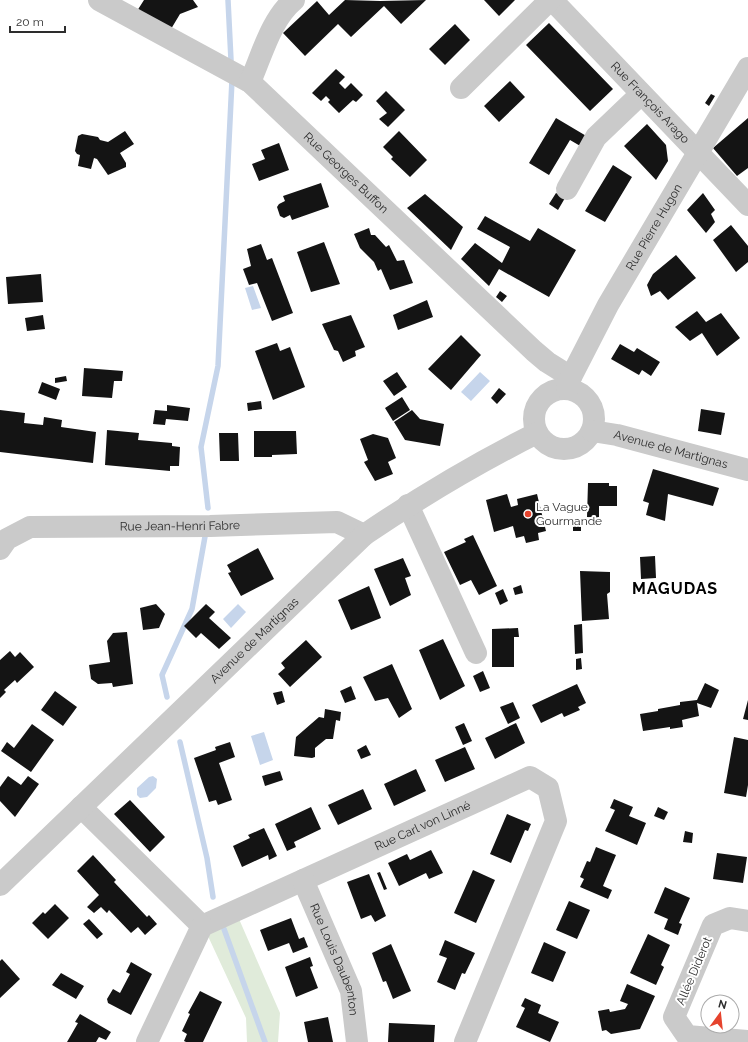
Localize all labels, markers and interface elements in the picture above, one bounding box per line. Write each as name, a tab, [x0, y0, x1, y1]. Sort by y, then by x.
scale bar	[10, 8, 65, 34]
text: 20 m	[16, 15, 44, 29]
street label: Rue François Arago	[608, 59, 692, 146]
street label: Rue Georges Buffon	[301, 130, 391, 216]
street label: Rue Pierre Hugon	[623, 181, 685, 273]
street label: Avenue de Martignas	[612, 427, 730, 471]
place label: La Vague Gourmande	[536, 500, 602, 528]
marker: La Vague Gourmande	[523, 509, 533, 519]
street label: Rue Jean-Henri Fabre	[120, 518, 240, 534]
district label: MAGUDAS	[632, 579, 718, 598]
street label: Avenue de Martignas	[207, 594, 302, 686]
street label: Rue Carl von Linné	[372, 798, 473, 854]
street label: Rue Louis Daubenton	[307, 901, 361, 1016]
street label: Allée Diderot	[673, 935, 715, 1007]
north arrow	[700, 994, 740, 1034]
text: N	[717, 997, 728, 1012]

